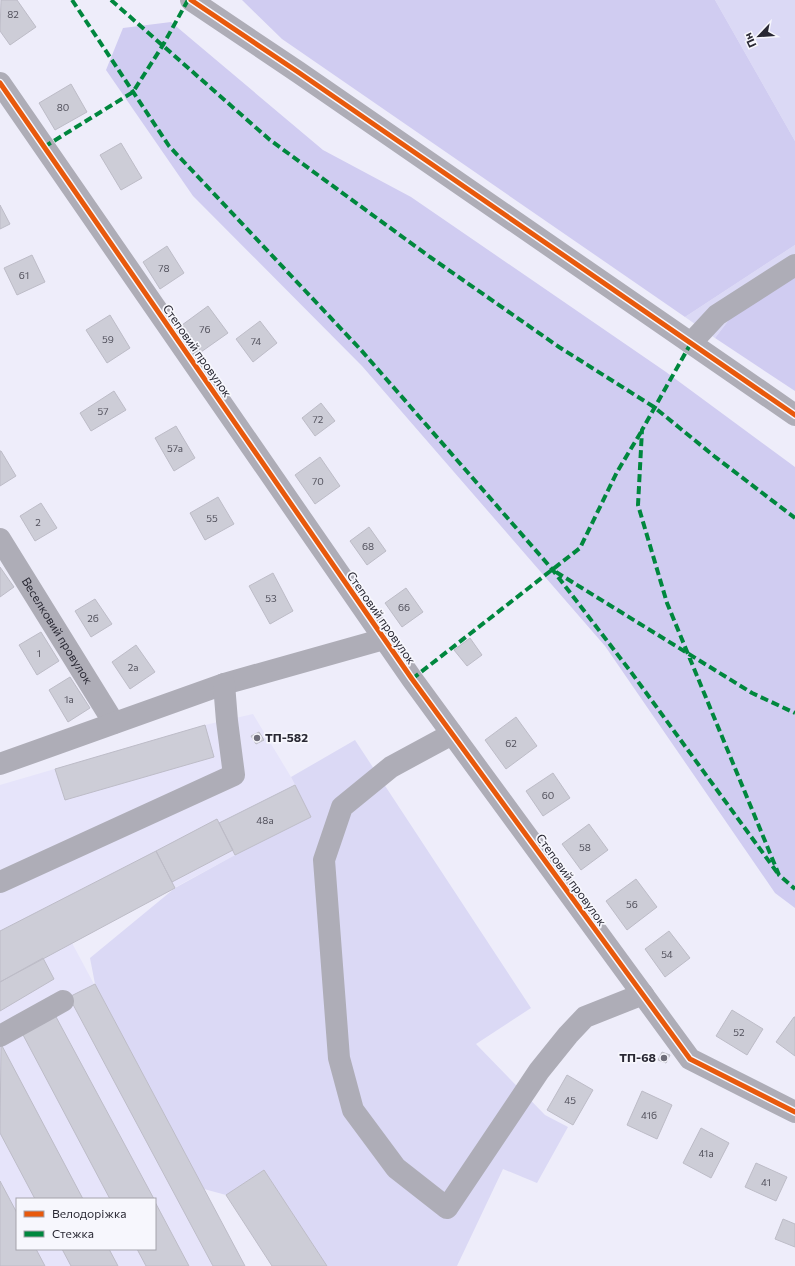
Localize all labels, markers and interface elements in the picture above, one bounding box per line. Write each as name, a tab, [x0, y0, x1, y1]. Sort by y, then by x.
house number: 82	[7, 8, 19, 20]
north arrow	[739, 16, 779, 56]
text: Пн	[741, 31, 758, 50]
house number: 80	[57, 101, 69, 113]
house number: 78	[158, 262, 170, 274]
house number: 61	[19, 269, 29, 281]
street label: Степовий провулок	[161, 301, 235, 400]
house number: 76	[199, 323, 211, 335]
house number: 59	[102, 333, 114, 345]
house number: 74	[251, 335, 261, 347]
house number: 57	[97, 405, 109, 417]
house number: 72	[313, 413, 324, 425]
house number: 57а	[167, 442, 183, 454]
house number: 70	[312, 475, 324, 487]
house number: 55	[206, 512, 218, 524]
house number: 2	[35, 516, 41, 528]
house number: 68	[362, 540, 374, 552]
street label: Степовий провулок	[345, 568, 419, 667]
street label: Веселковий провулок	[19, 574, 96, 687]
house number: 53	[265, 592, 277, 604]
house number: 66	[398, 601, 410, 613]
house number: 2б	[87, 612, 99, 624]
house number: 1	[37, 647, 41, 659]
house number: 2а	[128, 661, 138, 673]
house number: 1а	[64, 693, 74, 705]
place label: ТП-582	[265, 730, 308, 744]
marker: ТП-582	[252, 733, 262, 743]
house number: 62	[505, 737, 517, 749]
house number: 60	[542, 789, 554, 801]
house number: 48а	[256, 814, 274, 826]
street label: Степовий провулок	[534, 831, 610, 929]
house number: 58	[579, 841, 591, 853]
house number: 56	[626, 898, 638, 910]
house number: 54	[661, 948, 673, 960]
house number: 52	[733, 1026, 745, 1038]
place label: ТП-68	[619, 1050, 656, 1064]
marker: ТП-68	[659, 1053, 669, 1063]
house number: 45	[564, 1094, 576, 1106]
house number: 41б	[641, 1109, 657, 1121]
house number: 41а	[698, 1147, 714, 1159]
house number: 41	[761, 1176, 771, 1188]
legend	[16, 1198, 156, 1250]
text: Велодоріжка	[52, 1206, 127, 1220]
text: Стежка	[52, 1226, 94, 1240]

